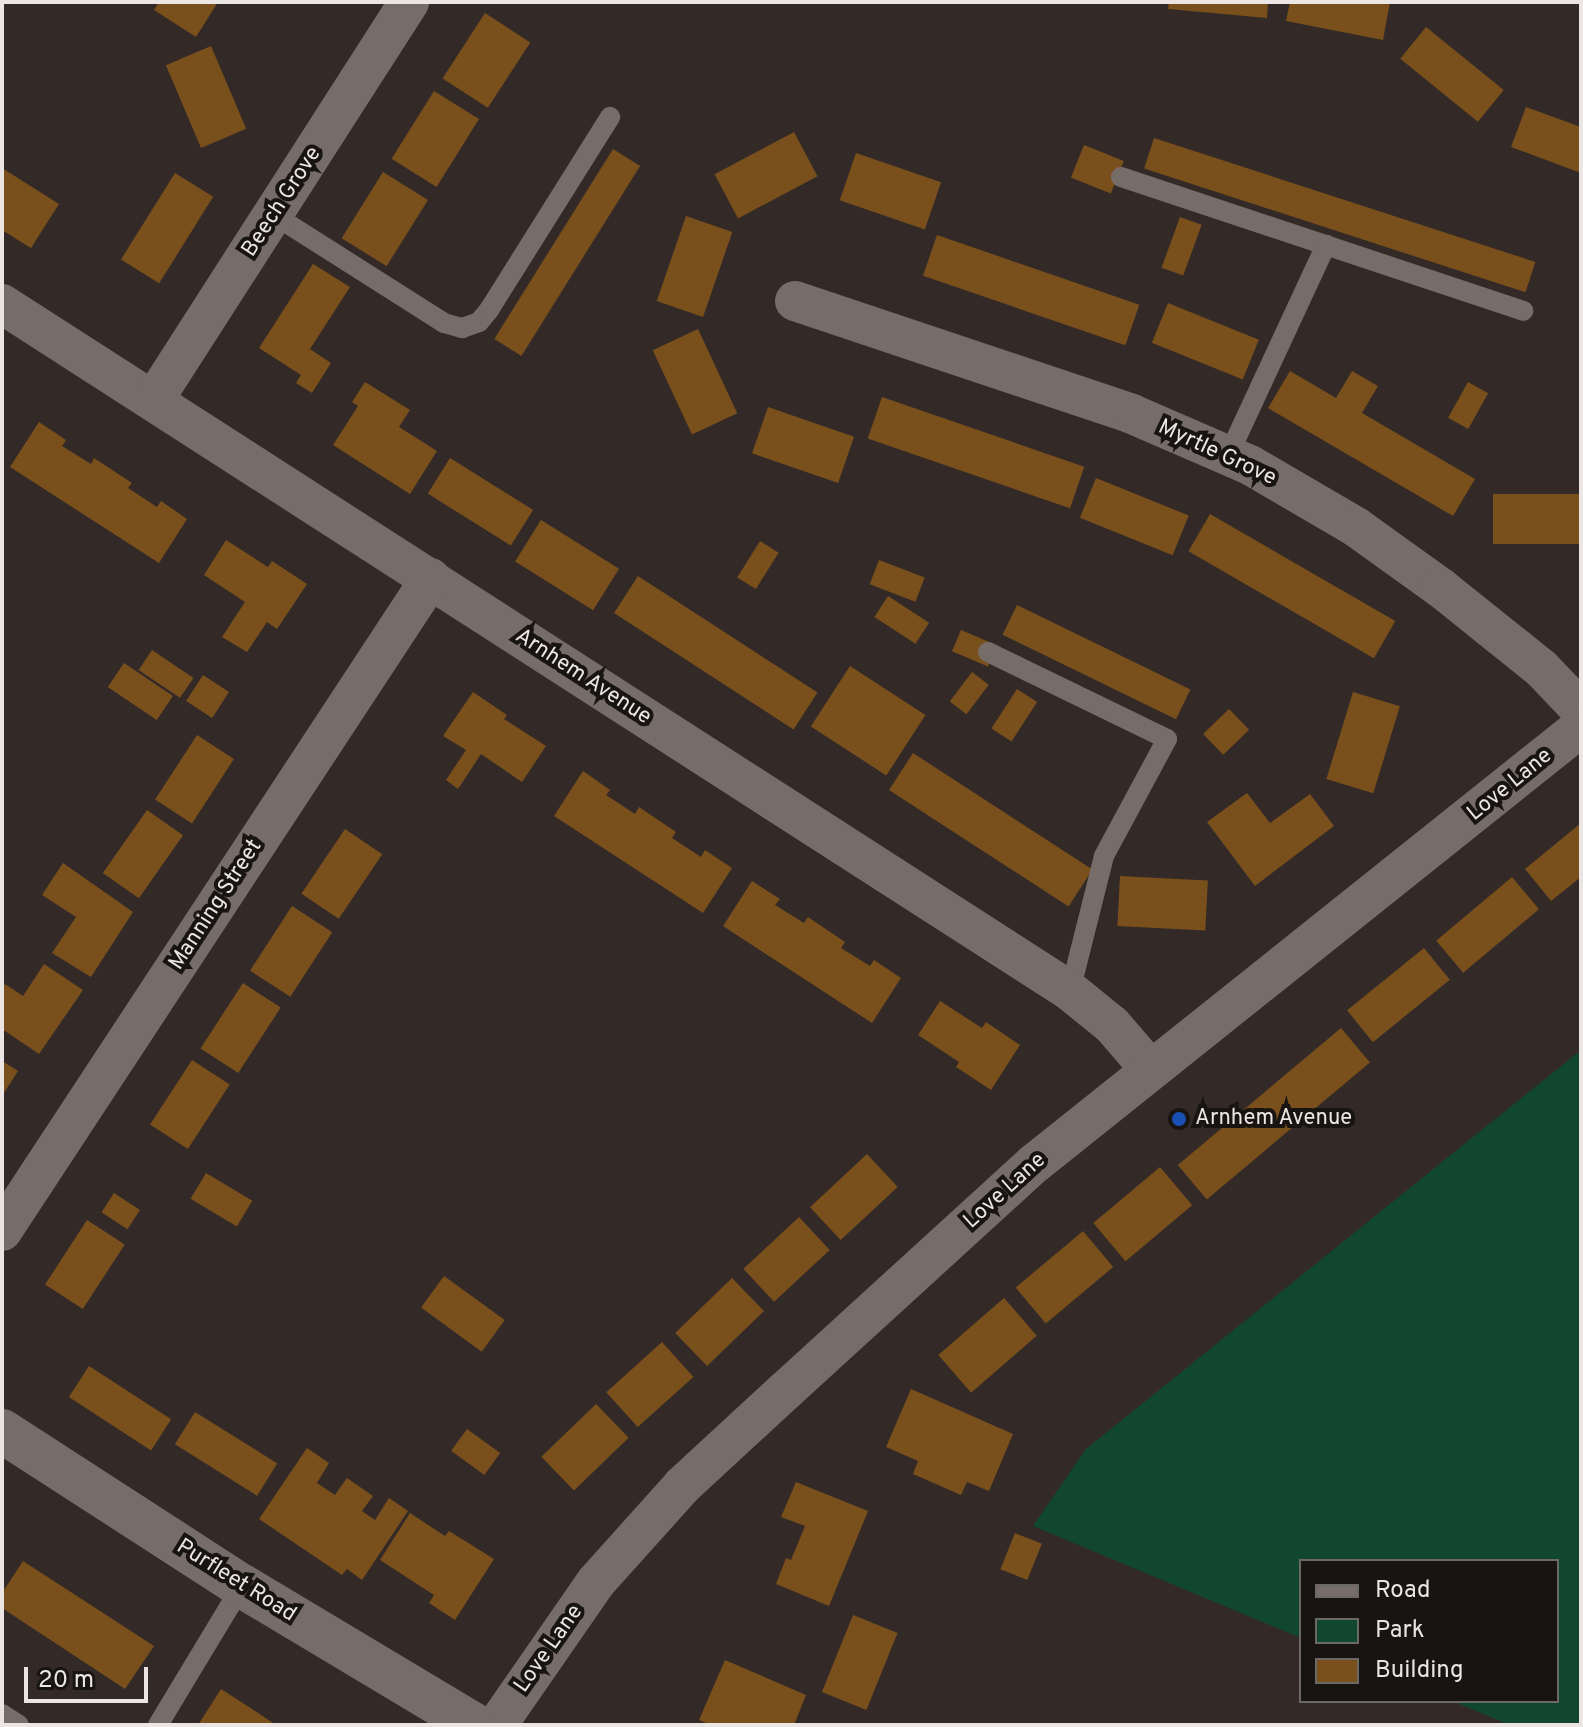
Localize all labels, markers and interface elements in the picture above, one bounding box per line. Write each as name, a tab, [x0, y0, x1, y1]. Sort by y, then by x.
street label: Beech Grove	[237, 142, 327, 262]
street label: Myrtle Grove	[1154, 414, 1280, 492]
street label: Arnhem Avenue	[510, 623, 656, 731]
street label: Love Lane	[1462, 743, 1558, 827]
street label: Manning Street	[164, 835, 268, 975]
place label: Arnhem Avenue	[1195, 1106, 1353, 1132]
marker: Arnhem Avenue	[1170, 1110, 1188, 1128]
street label: Love Lane	[959, 1147, 1051, 1235]
street label: Purfleet Road	[171, 1534, 301, 1628]
legend	[1299, 1559, 1559, 1703]
text: Road	[1375, 1576, 1431, 1606]
street label: Love Lane	[509, 1600, 589, 1698]
text: Park	[1375, 1616, 1425, 1646]
scale bar	[28, 1651, 152, 1701]
text: Building	[1375, 1656, 1464, 1686]
text: 20 m	[38, 1666, 94, 1696]

